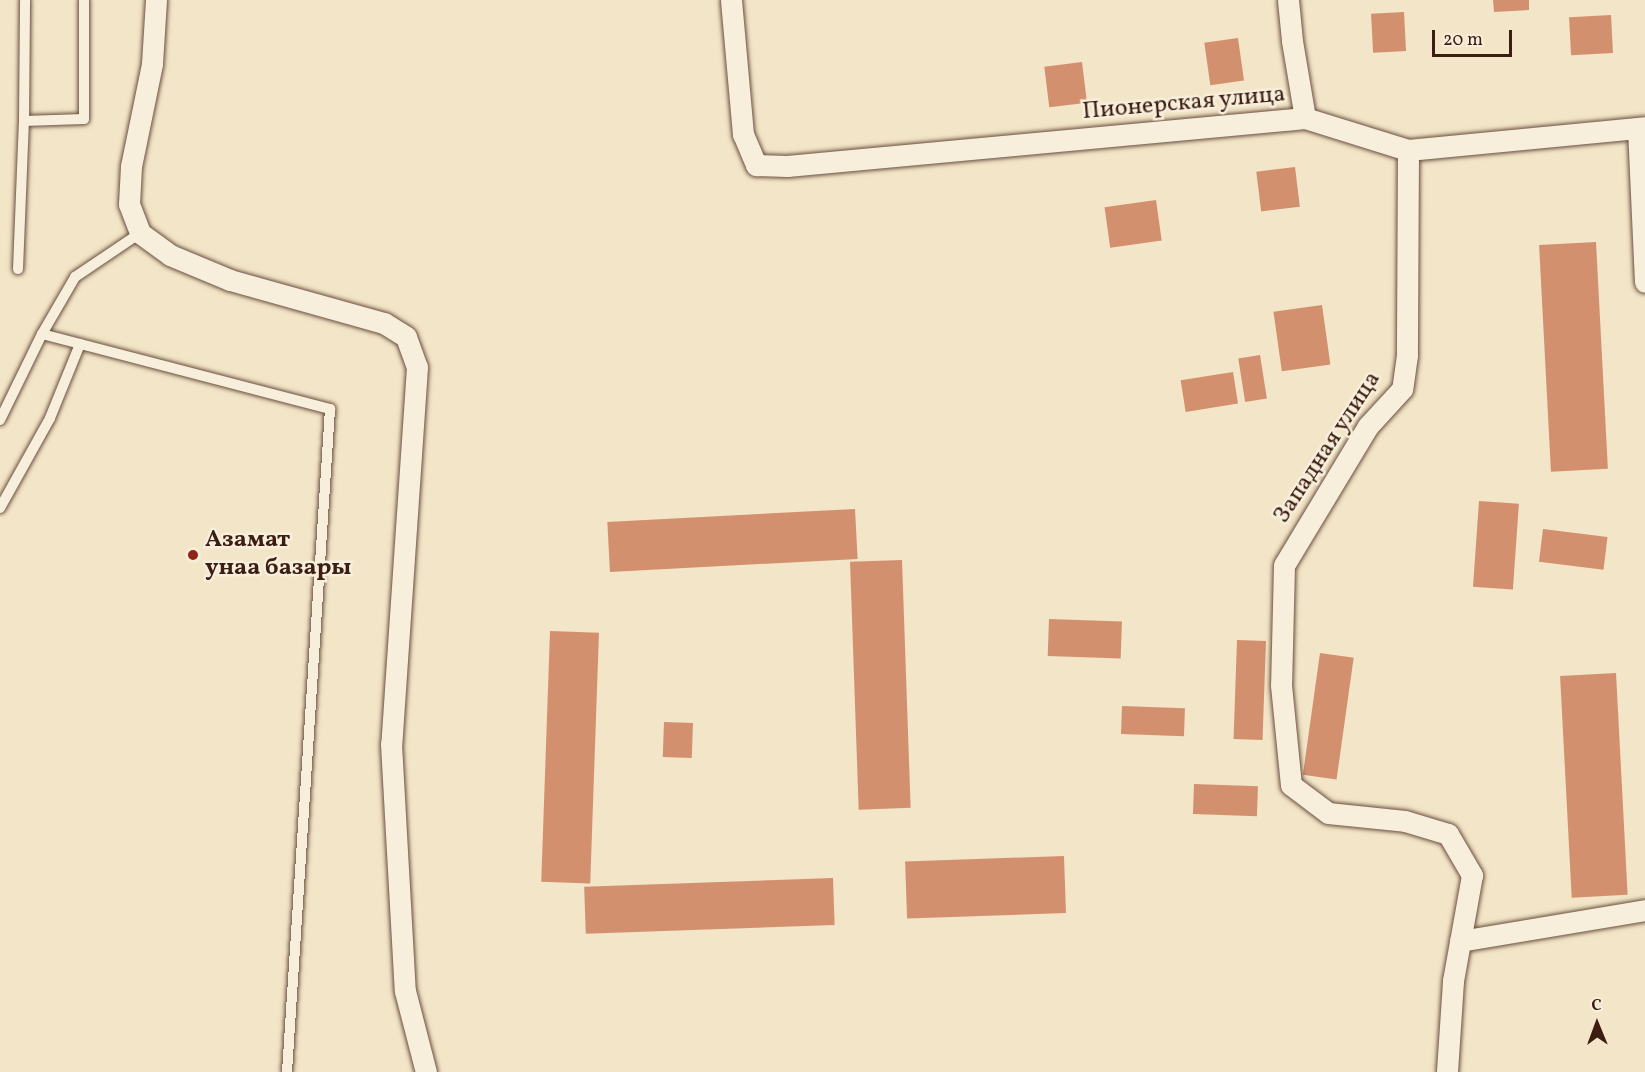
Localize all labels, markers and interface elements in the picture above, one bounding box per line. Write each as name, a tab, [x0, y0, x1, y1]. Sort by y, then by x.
scale bar	[1435, 18, 1514, 56]
text: 20 m	[1443, 28, 1483, 53]
street label: Пионерская улица	[1081, 81, 1287, 127]
street label: Западная улица	[1268, 366, 1388, 530]
place label: Азамат унаа базары	[205, 527, 351, 583]
marker: Азамат унаа базары	[186, 548, 200, 562]
north arrow	[1567, 994, 1627, 1054]
text: С	[1591, 995, 1602, 1017]

